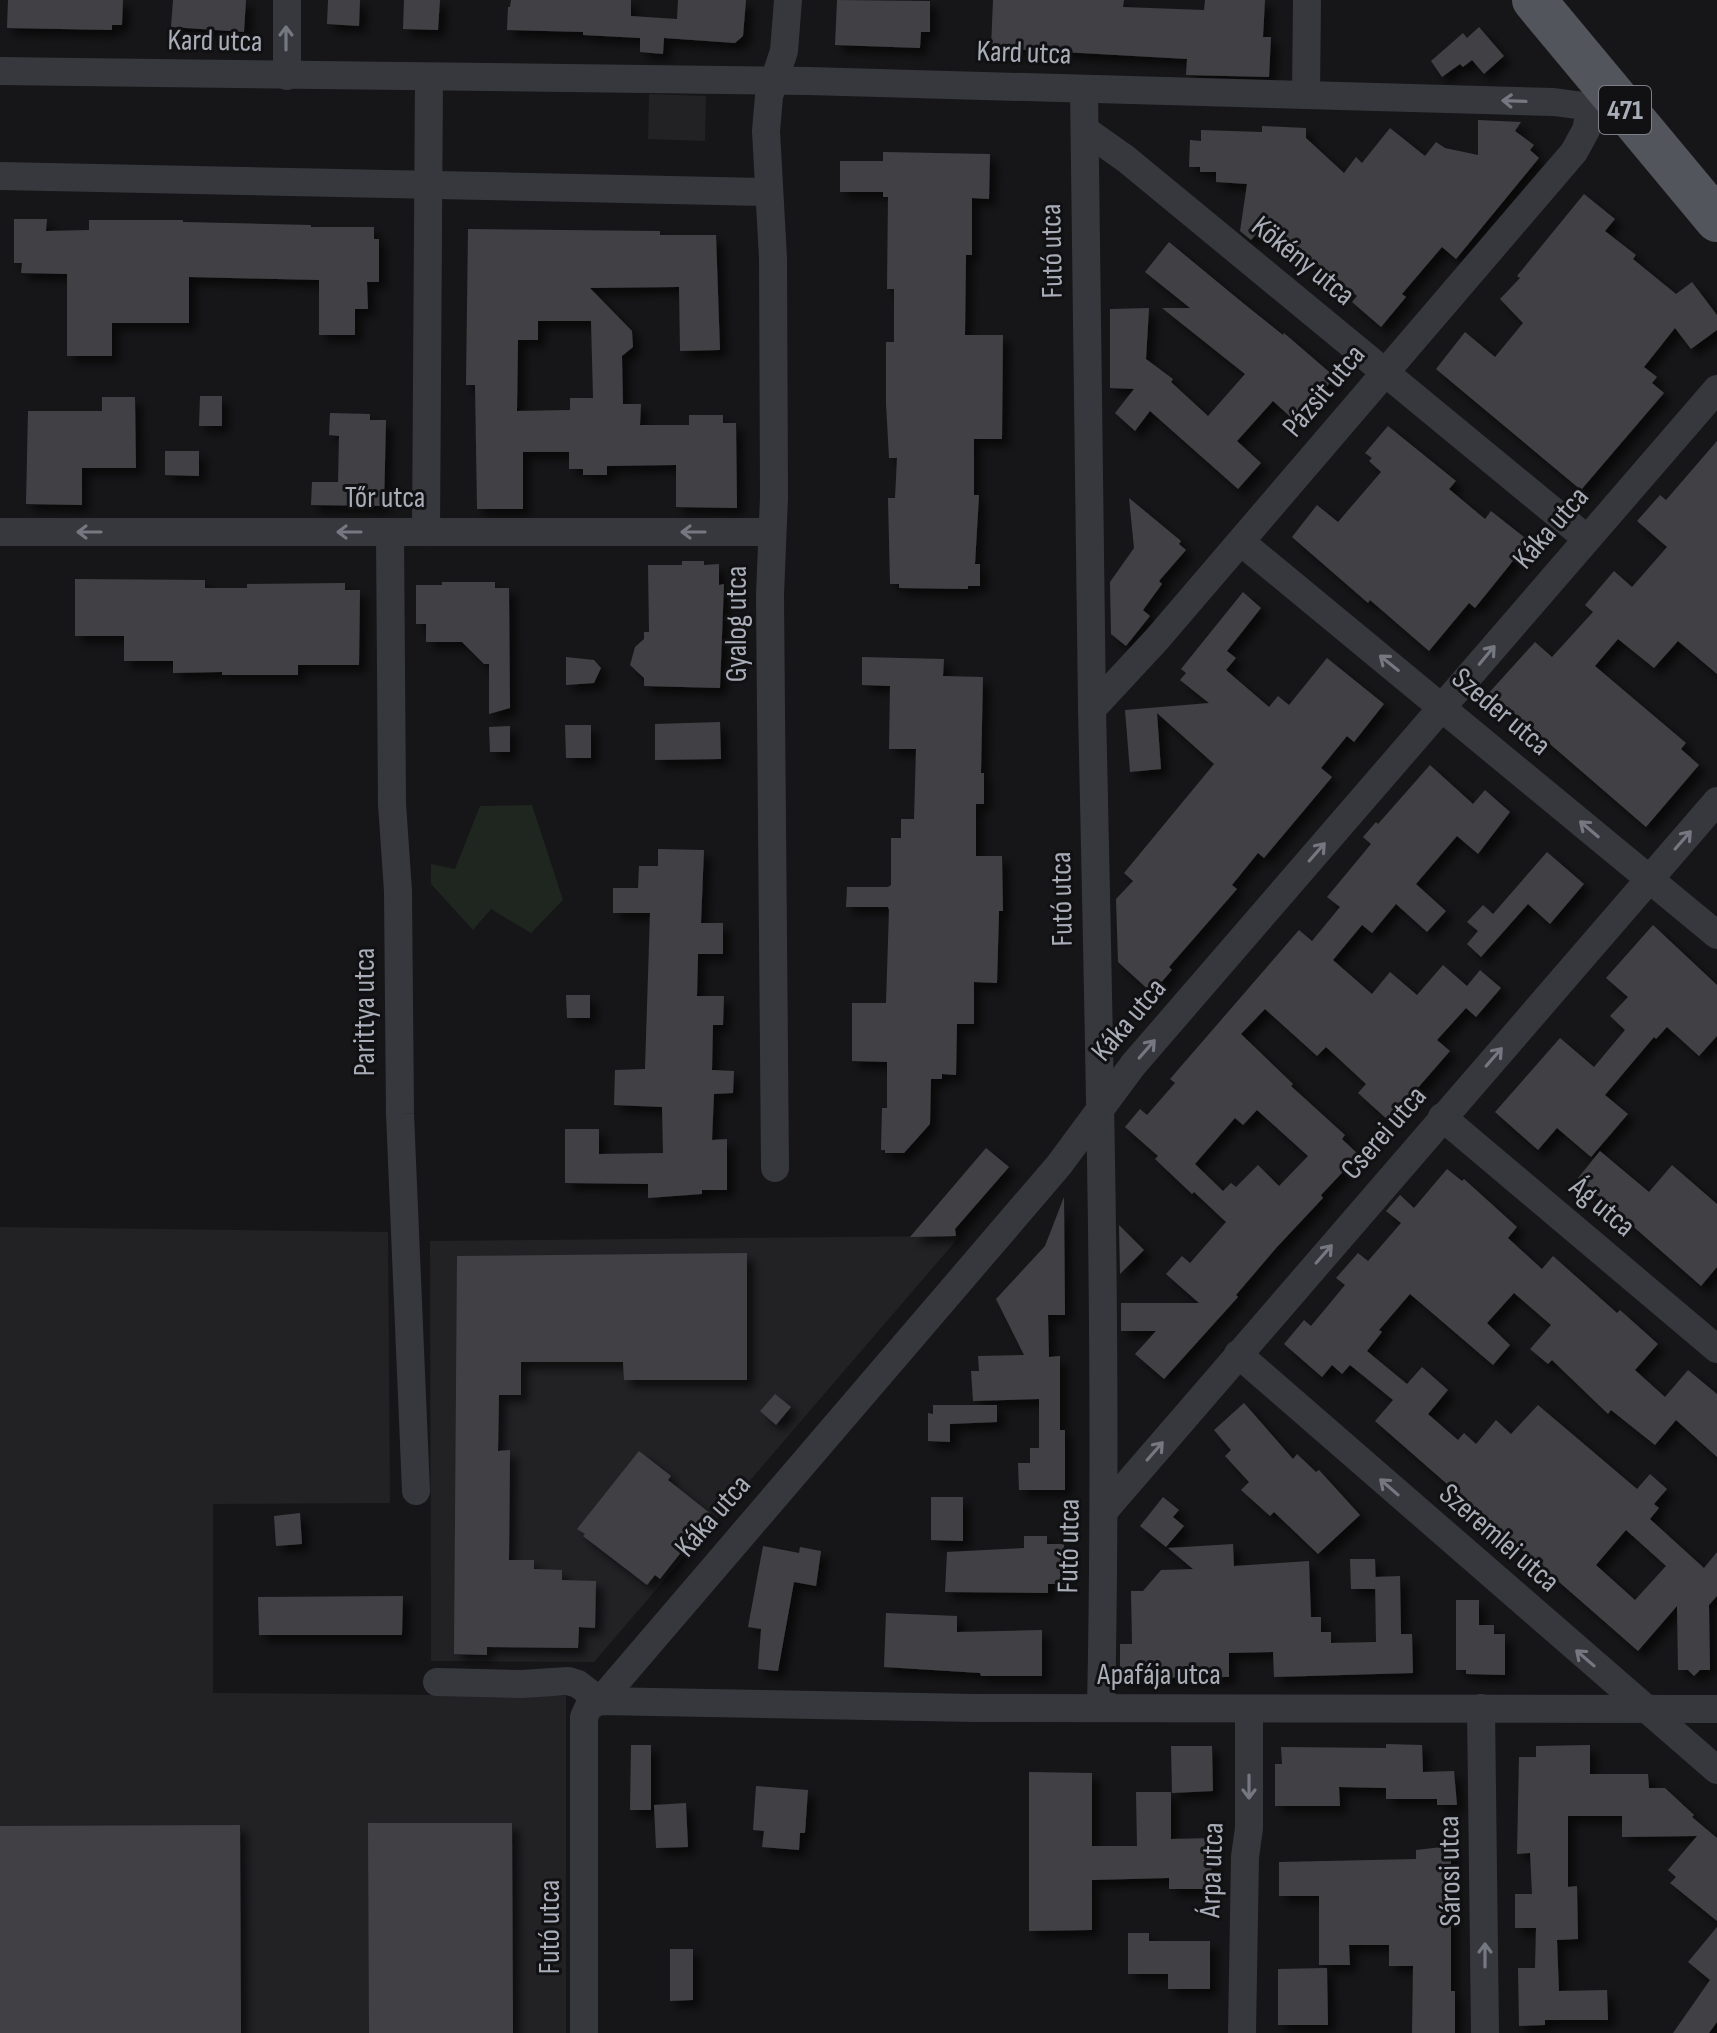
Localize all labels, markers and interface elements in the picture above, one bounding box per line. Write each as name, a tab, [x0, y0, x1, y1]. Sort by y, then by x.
street label: Kard utca	[167, 22, 263, 60]
one-way arrow	[278, 25, 294, 52]
street label: Kard utca	[976, 33, 1072, 73]
road number: 471	[1599, 86, 1651, 134]
one-way arrow	[1501, 94, 1528, 109]
street label: Futó utca	[1033, 203, 1071, 299]
street label: Kökény utca	[1244, 209, 1362, 313]
street label: Pázsit utca	[1275, 337, 1373, 445]
street label: Káka utca	[1505, 479, 1597, 577]
street label: Tőr utca	[345, 480, 425, 516]
one-way arrow	[76, 524, 103, 540]
one-way arrow	[680, 524, 707, 540]
one-way arrow	[336, 525, 363, 540]
street label: Gyalog utca	[719, 566, 755, 682]
one-way arrow	[1478, 645, 1496, 666]
one-way arrow	[1379, 655, 1400, 672]
street label: Szeder utca	[1444, 660, 1558, 764]
one-way arrow	[1580, 820, 1600, 838]
one-way arrow	[1674, 830, 1692, 850]
one-way arrow	[1308, 842, 1326, 863]
street label: Futó utca	[1043, 851, 1081, 947]
street label: Parittya utca	[347, 948, 383, 1076]
street label: Káka utca	[1084, 971, 1174, 1069]
one-way arrow	[1138, 1039, 1156, 1059]
one-way arrow	[1485, 1048, 1503, 1068]
street label: Cserei utca	[1334, 1079, 1434, 1187]
street label: Ág utca	[1561, 1169, 1642, 1245]
one-way arrow	[1315, 1244, 1333, 1265]
one-way arrow	[1146, 1442, 1164, 1462]
street label: Káka utca	[667, 1467, 759, 1565]
street label: Szeremlei utca	[1432, 1476, 1566, 1600]
one-way arrow	[1379, 1478, 1400, 1496]
street label: Futó utca	[1050, 1498, 1088, 1594]
one-way arrow	[1575, 1649, 1595, 1667]
street label: Apafája utca	[1096, 1657, 1221, 1693]
one-way arrow	[1241, 1773, 1257, 1800]
street label: Sárosi utca	[1431, 1815, 1469, 1927]
street label: Árpa utca	[1192, 1822, 1232, 1919]
street label: Futó utca	[532, 1880, 568, 1974]
one-way arrow	[1477, 1942, 1493, 1969]

